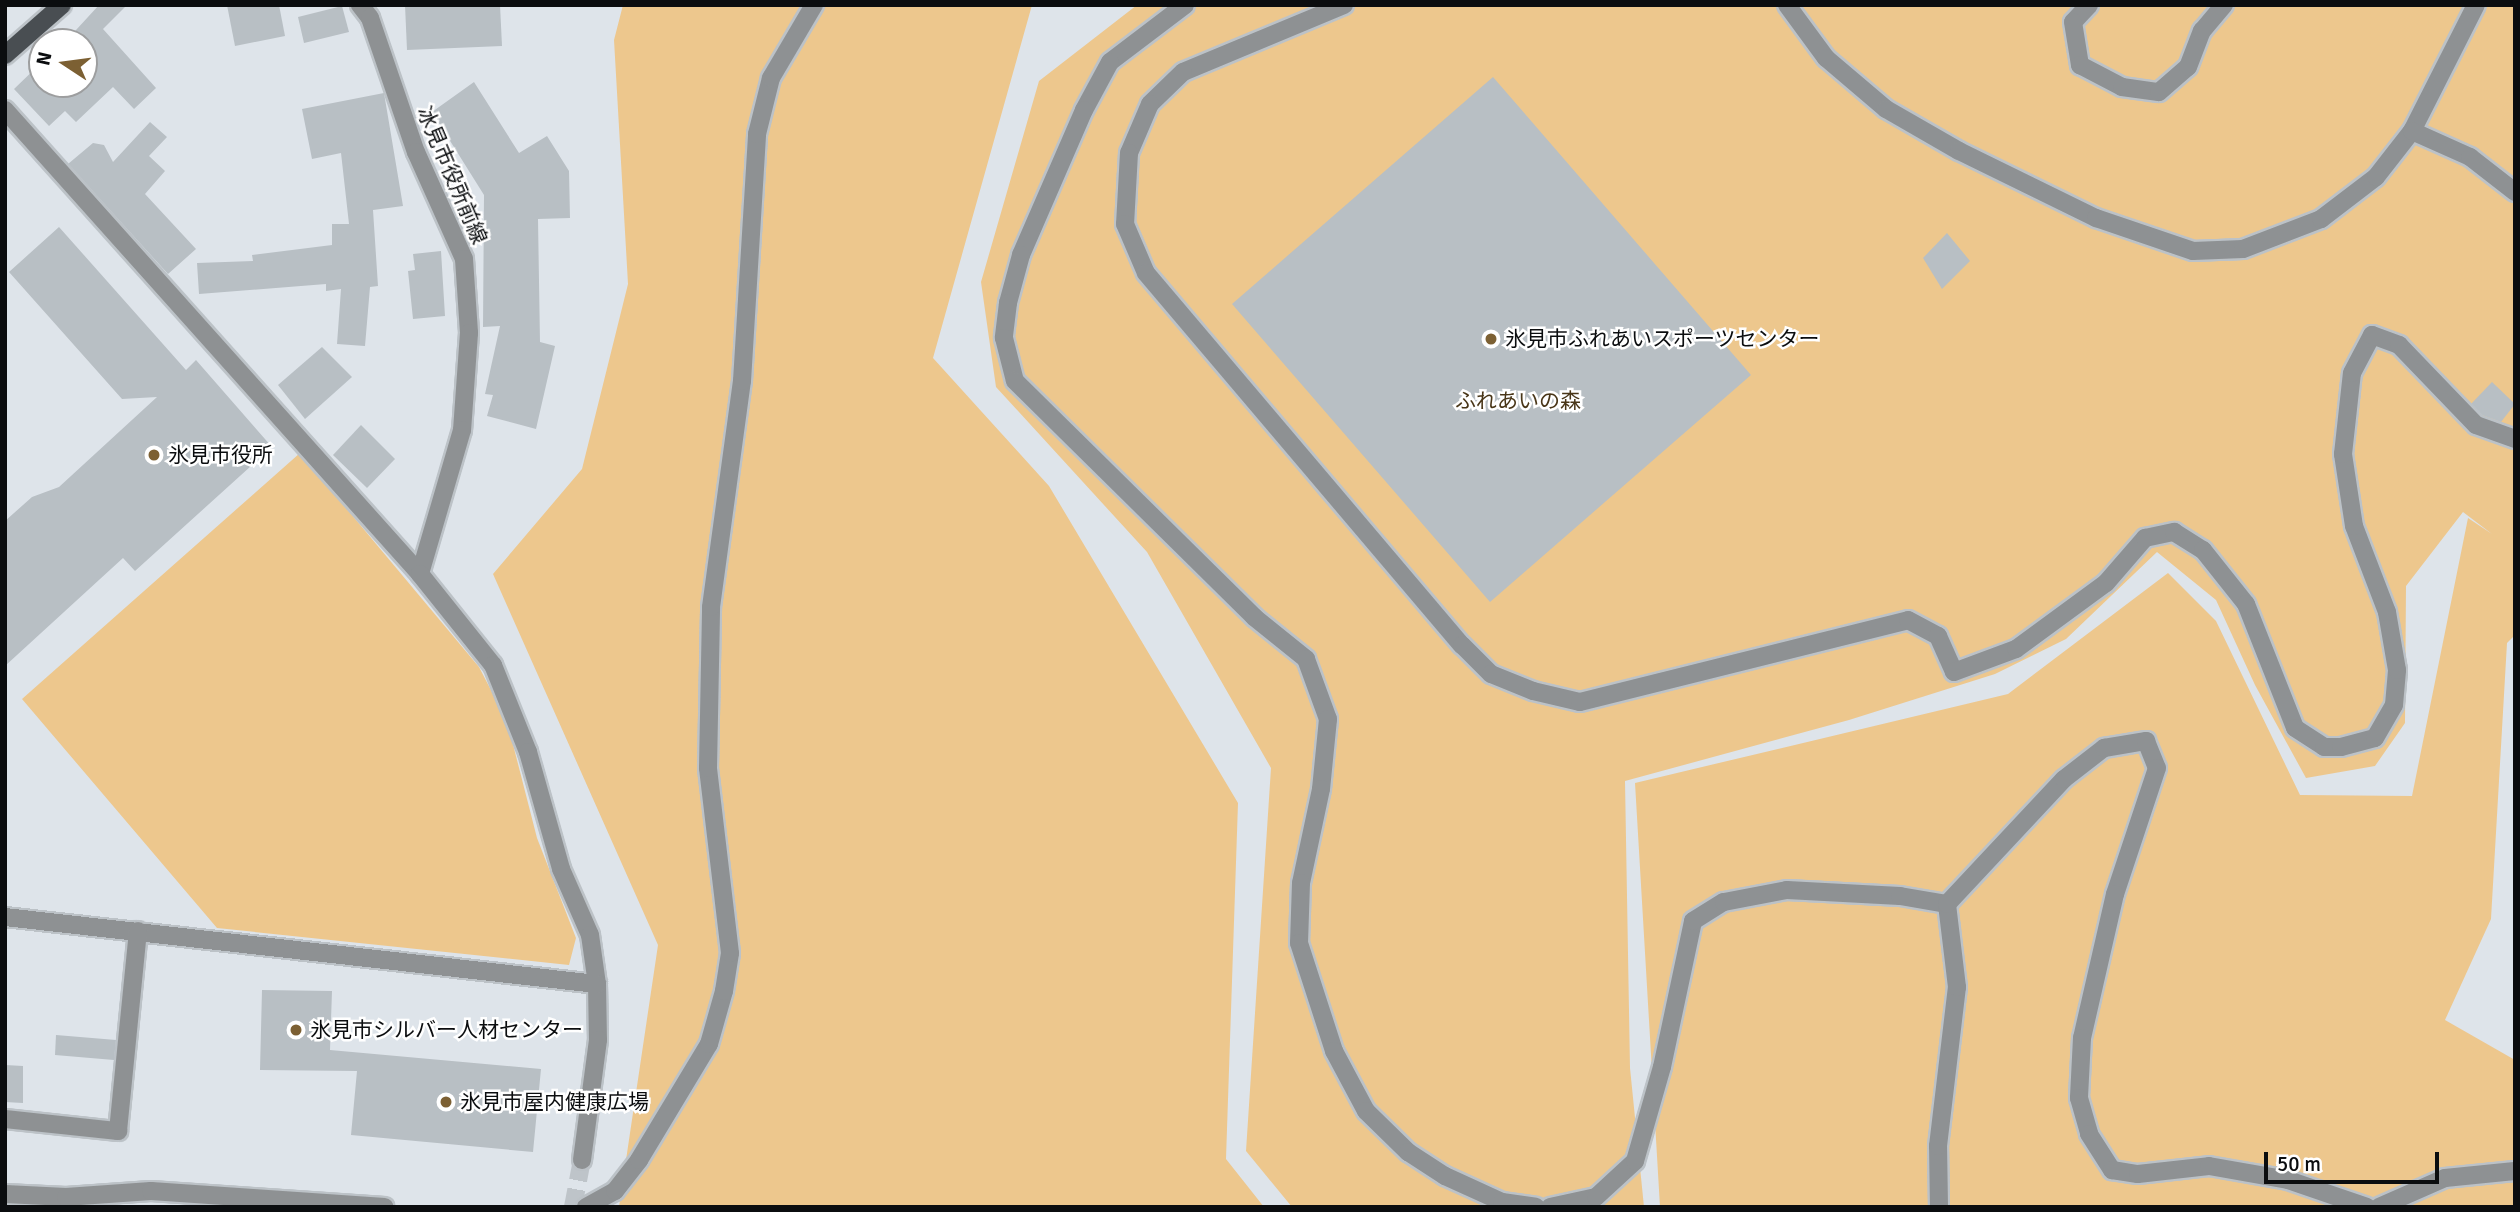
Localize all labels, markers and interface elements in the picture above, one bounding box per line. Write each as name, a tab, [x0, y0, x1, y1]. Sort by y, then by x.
north arrow	[28, 28, 98, 98]
text: N	[31, 50, 58, 68]
street label: 冰見市役所前線	[412, 102, 492, 248]
place label: 氷見市ふれあいスポーツセンター	[1505, 326, 1820, 352]
marker: 氷見市ふれあいスポーツセンター	[1483, 331, 1499, 347]
park label: ふれあいの森	[1455, 388, 1581, 414]
place label: 氷見市役所	[168, 442, 273, 468]
marker: 氷見市役所	[146, 447, 162, 463]
place label: 氷見市シルバー人材センター	[310, 1017, 583, 1043]
marker: 氷見市シルバー人材センター	[288, 1022, 304, 1038]
place label: 氷見市屋内健康広場	[460, 1089, 649, 1115]
marker: 氷見市屋内健康広場	[438, 1094, 454, 1110]
scale bar	[2268, 1138, 2443, 1182]
text: 50 m	[2277, 1151, 2321, 1177]

